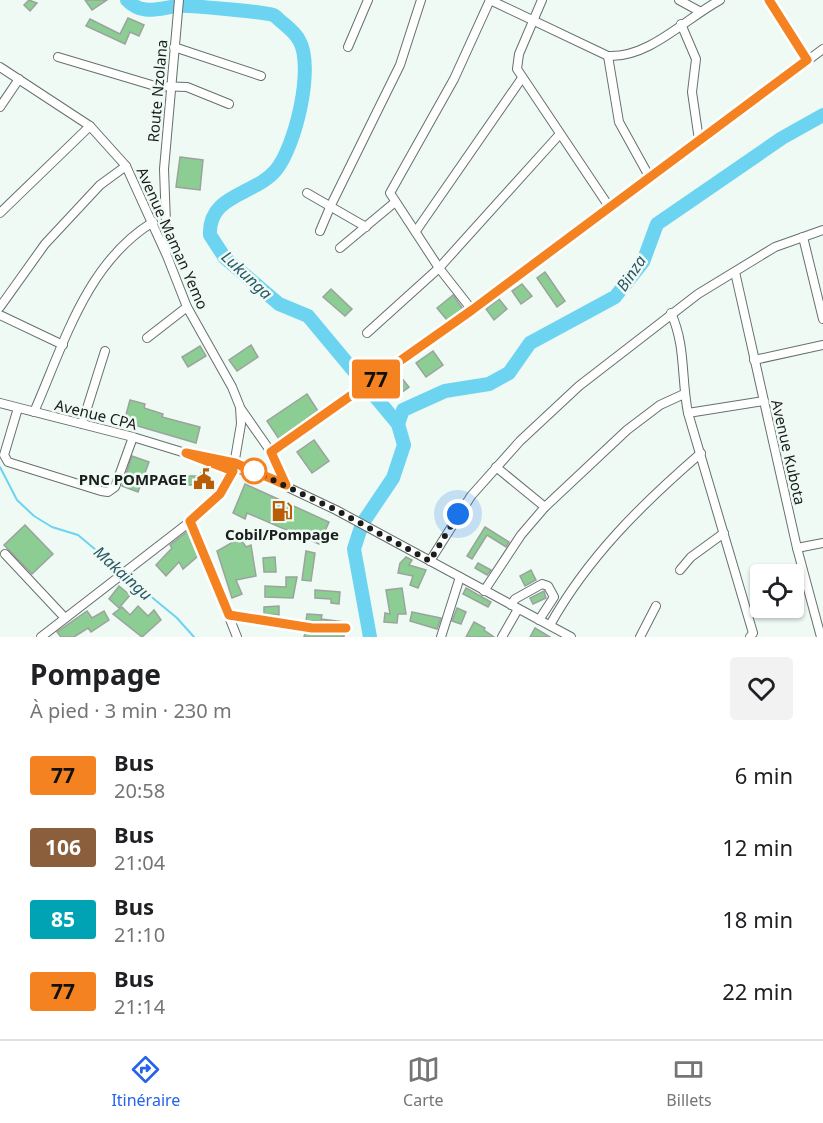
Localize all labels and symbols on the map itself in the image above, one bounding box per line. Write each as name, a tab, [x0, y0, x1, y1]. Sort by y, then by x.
street label: Route Nzolana	[143, 39, 171, 143]
street label: Avenue Maman Yemo	[133, 164, 213, 312]
water label: Lukunga	[217, 246, 277, 304]
water label: Binza	[611, 251, 651, 295]
line badge: 77	[349, 360, 403, 398]
street label: Avenue CPA	[53, 394, 140, 434]
street label: Avenue Kubota	[767, 397, 811, 507]
unlabelled marker	[241, 458, 267, 484]
public building icon: PNC POMPAGE	[192, 467, 216, 491]
place label: PNC POMPAGE	[79, 469, 187, 489]
fuel station icon: Cobil/Pompage	[270, 499, 294, 523]
your location	[443, 499, 473, 529]
place label: Cobil/Pompage	[225, 524, 339, 544]
water label: Makaingu	[89, 541, 157, 605]

